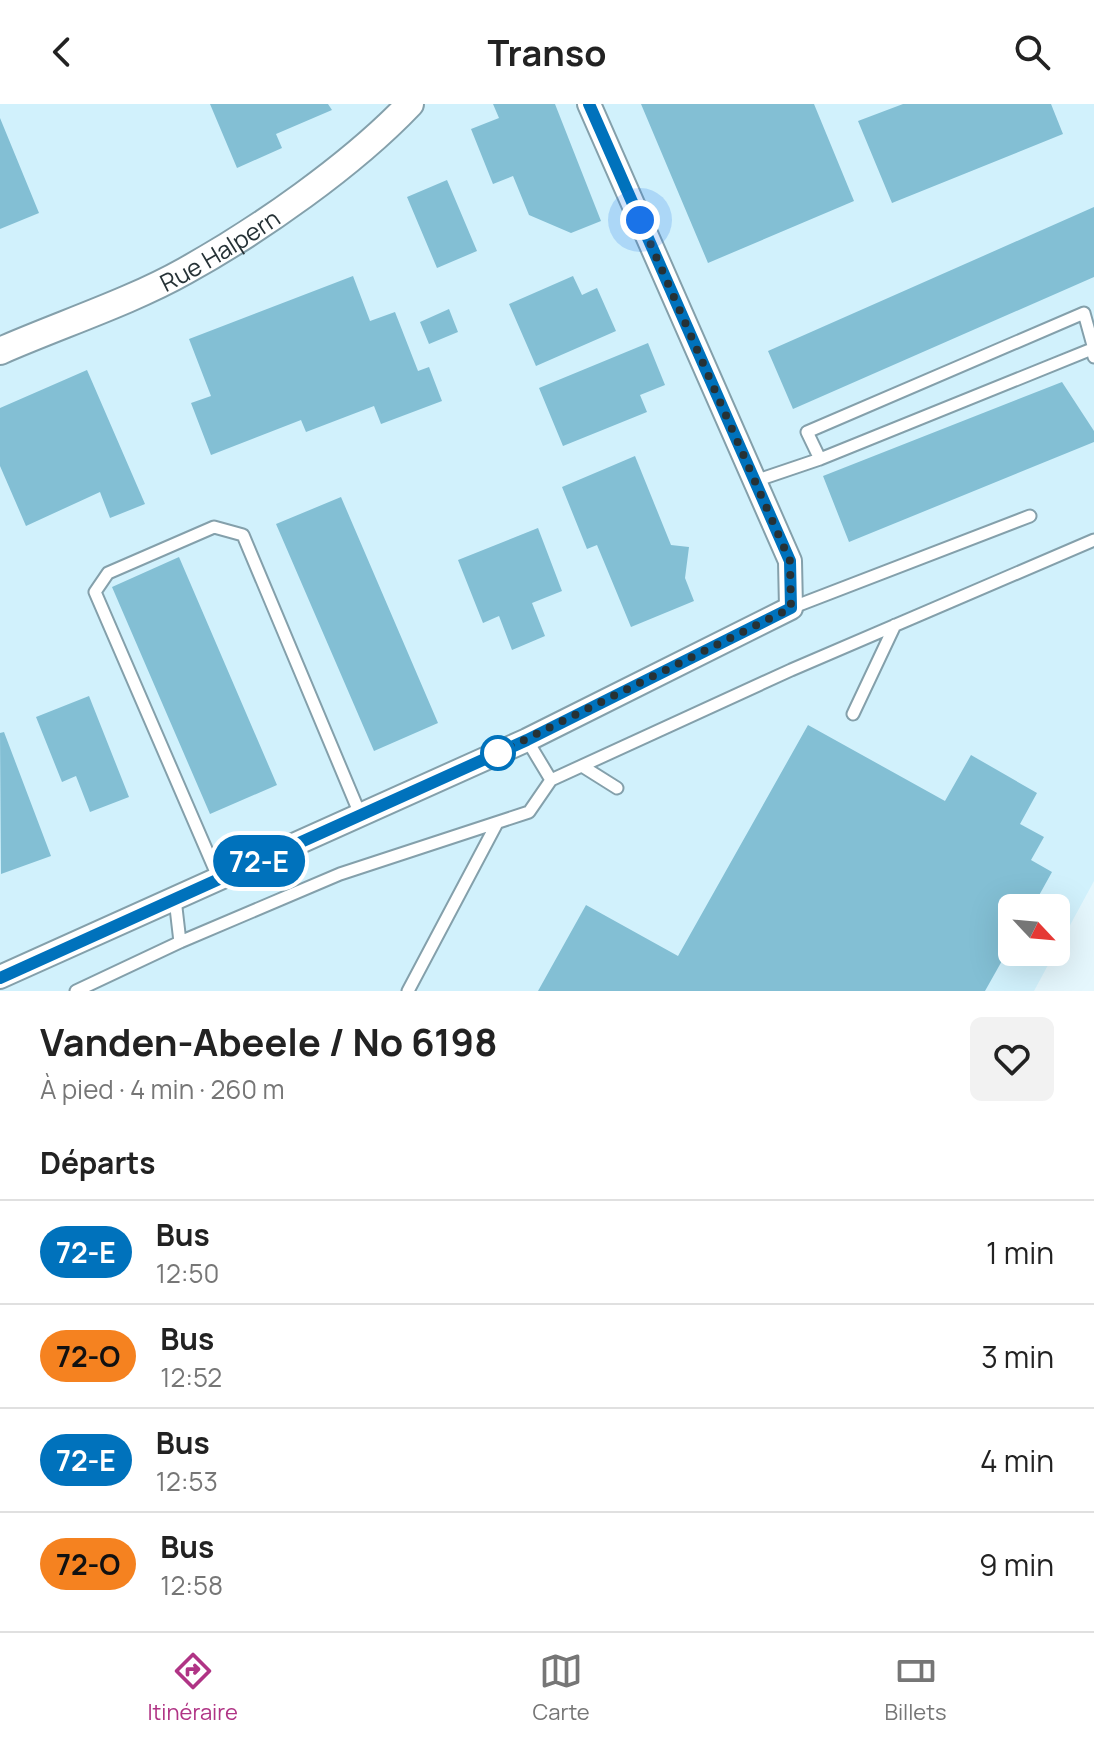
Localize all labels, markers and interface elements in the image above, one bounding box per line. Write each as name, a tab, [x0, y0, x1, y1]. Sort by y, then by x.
text: Transo	[488, 28, 606, 77]
icon: back	[40, 30, 84, 74]
icon: search	[1010, 30, 1054, 74]
your location	[620, 200, 660, 240]
street label: Rue Halpern	[154, 201, 286, 298]
unlabelled marker	[481, 736, 515, 770]
line badge: 72-E	[203, 835, 315, 887]
text: 72-E	[229, 842, 289, 880]
north arrow	[998, 894, 1070, 966]
map controls	[998, 894, 1070, 966]
text: Vanden-Abeele / No 6198	[40, 1015, 497, 1067]
button: heart	[970, 1017, 1054, 1101]
text: À pied · 4 min · 260 m	[40, 1071, 284, 1107]
text: Départs	[40, 1142, 156, 1183]
text: Bus	[156, 1214, 210, 1255]
text: 1 min	[986, 1232, 1054, 1273]
text: 72-E	[56, 1233, 116, 1271]
text: 12:50	[156, 1255, 219, 1291]
text: Bus	[160, 1318, 214, 1359]
text: 3 min	[981, 1336, 1054, 1377]
text: 72-O	[56, 1337, 120, 1375]
text: 12:52	[160, 1359, 222, 1395]
text: Bus	[156, 1422, 210, 1463]
text: 4 min	[980, 1440, 1054, 1481]
text: 72-E	[56, 1441, 116, 1479]
text: 12:53	[156, 1463, 218, 1499]
text: Bus	[160, 1526, 214, 1567]
text: 9 min	[979, 1544, 1054, 1585]
text: 72-O	[56, 1545, 120, 1583]
text: 12:58	[160, 1567, 223, 1603]
tab: Itinéraire	[147, 1649, 238, 1727]
tab: Carte	[533, 1649, 590, 1727]
tab: Billets	[884, 1649, 947, 1727]

